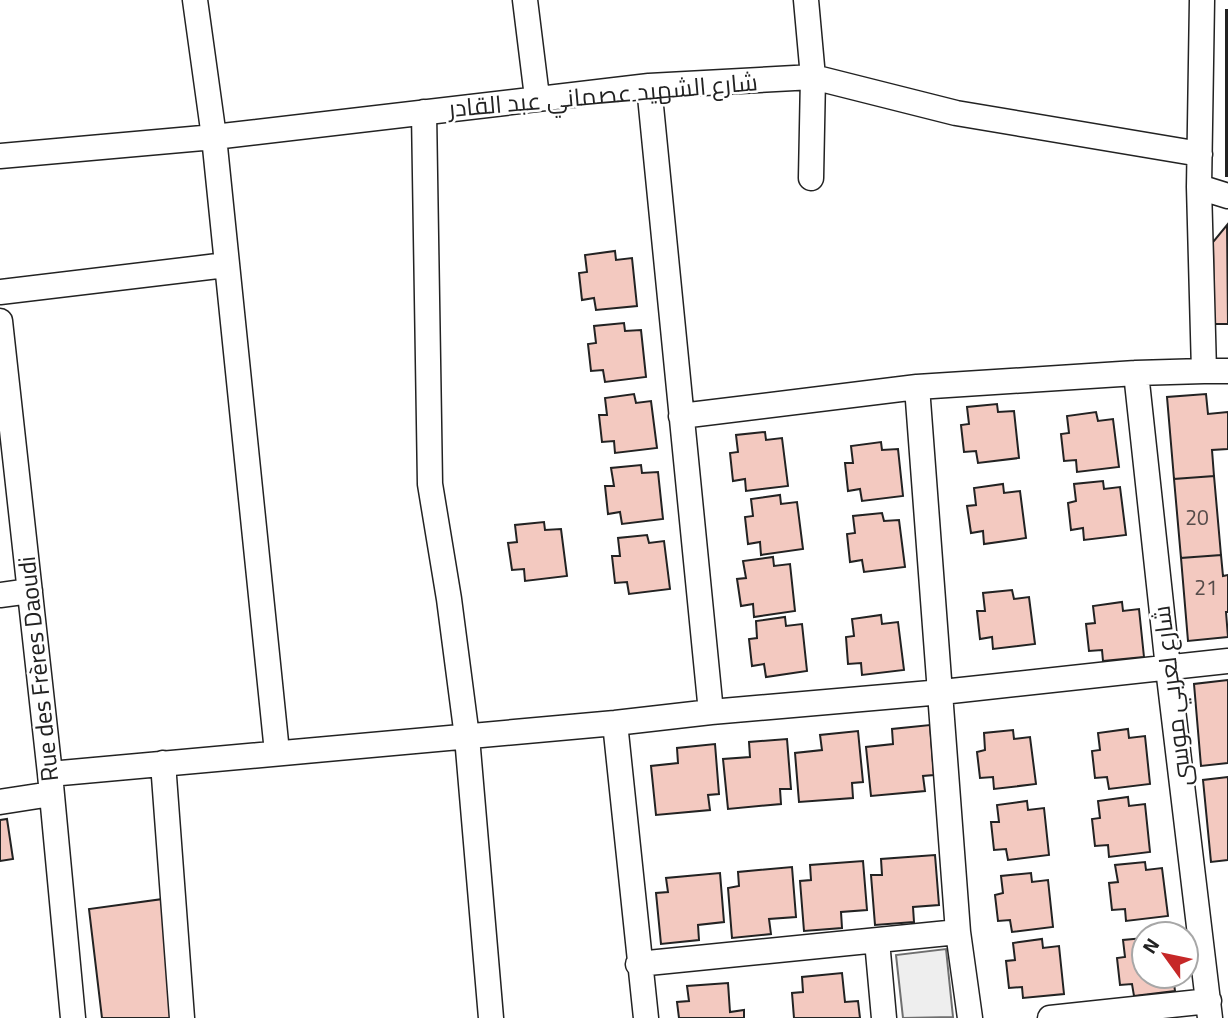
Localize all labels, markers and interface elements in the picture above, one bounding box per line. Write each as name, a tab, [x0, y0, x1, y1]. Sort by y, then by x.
street label: شارع الشهيد عصماني عبد القادر	[445, 59, 759, 131]
house number: 20	[1185, 498, 1209, 537]
street label: Rue des Frères Daoudi	[4, 554, 72, 784]
house number: 21	[1194, 568, 1218, 607]
street label: شارع لعربي موسى	[1139, 603, 1205, 789]
north arrow	[1130, 920, 1200, 990]
text: N	[1132, 931, 1169, 961]

